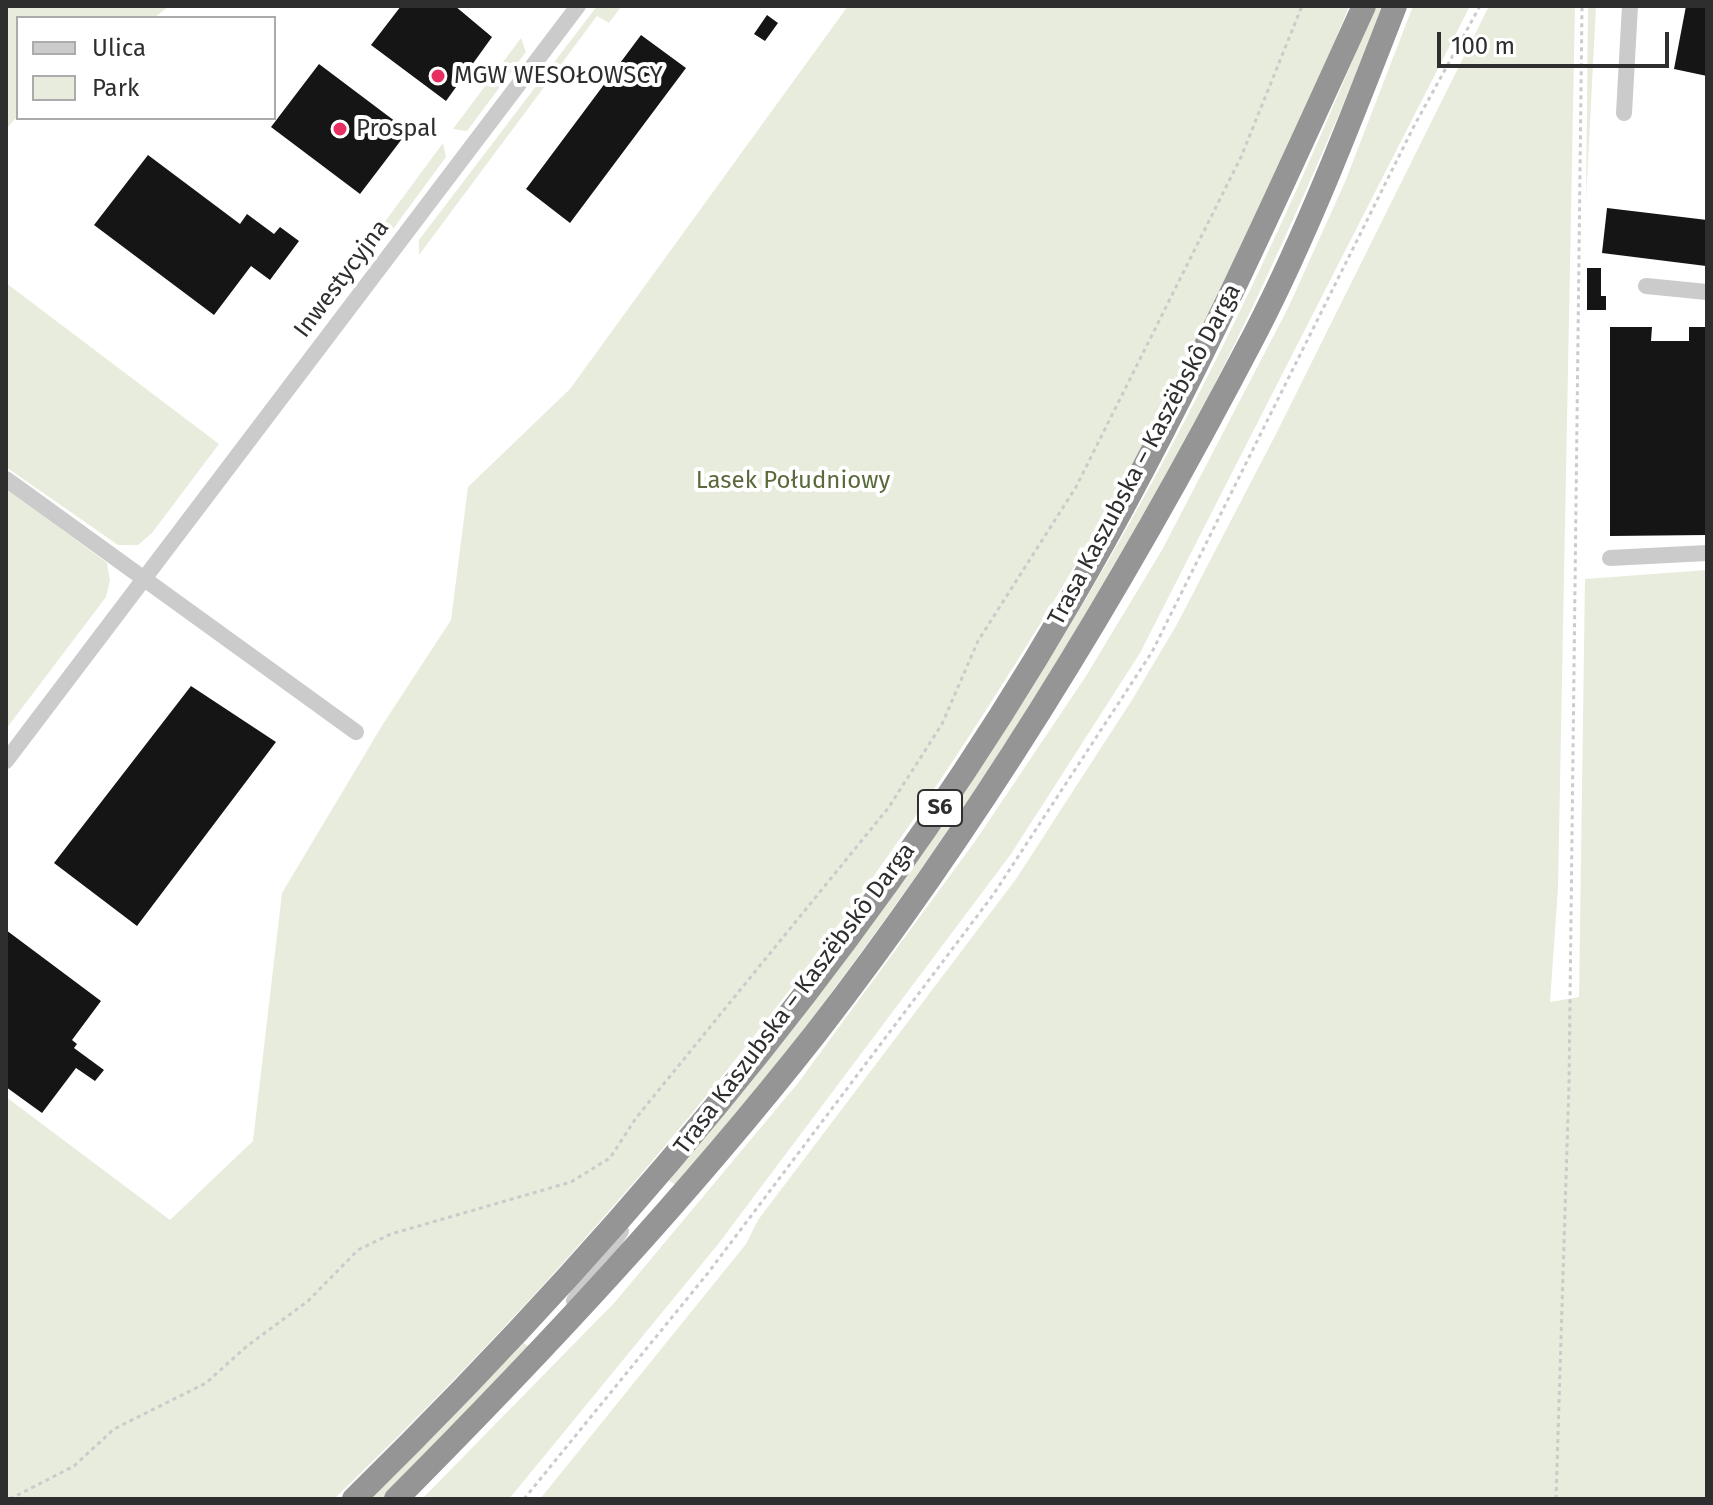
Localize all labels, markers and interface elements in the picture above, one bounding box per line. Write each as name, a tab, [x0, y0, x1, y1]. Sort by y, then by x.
legend	[16, 16, 276, 120]
scale bar	[1441, 16, 1673, 66]
text: 100 m	[1451, 32, 1515, 60]
text: Ulica	[92, 34, 146, 62]
place label: MGW WESOŁOWSCY	[454, 62, 663, 90]
marker: MGW WESOŁOWSCY	[429, 67, 447, 85]
text: Park	[92, 74, 139, 102]
place label: Prospal	[356, 115, 437, 143]
marker: Prospal	[331, 120, 349, 138]
street label: Inwestycyjna	[288, 214, 396, 344]
street label: Trasa Kaszubska – Kaszëbskô Darga	[1042, 279, 1248, 631]
park label: Lasek Południowy	[696, 467, 890, 495]
road number: S6	[918, 790, 962, 826]
street label: Trasa Kaszubska – Kaszëbskô Darga	[668, 838, 922, 1160]

